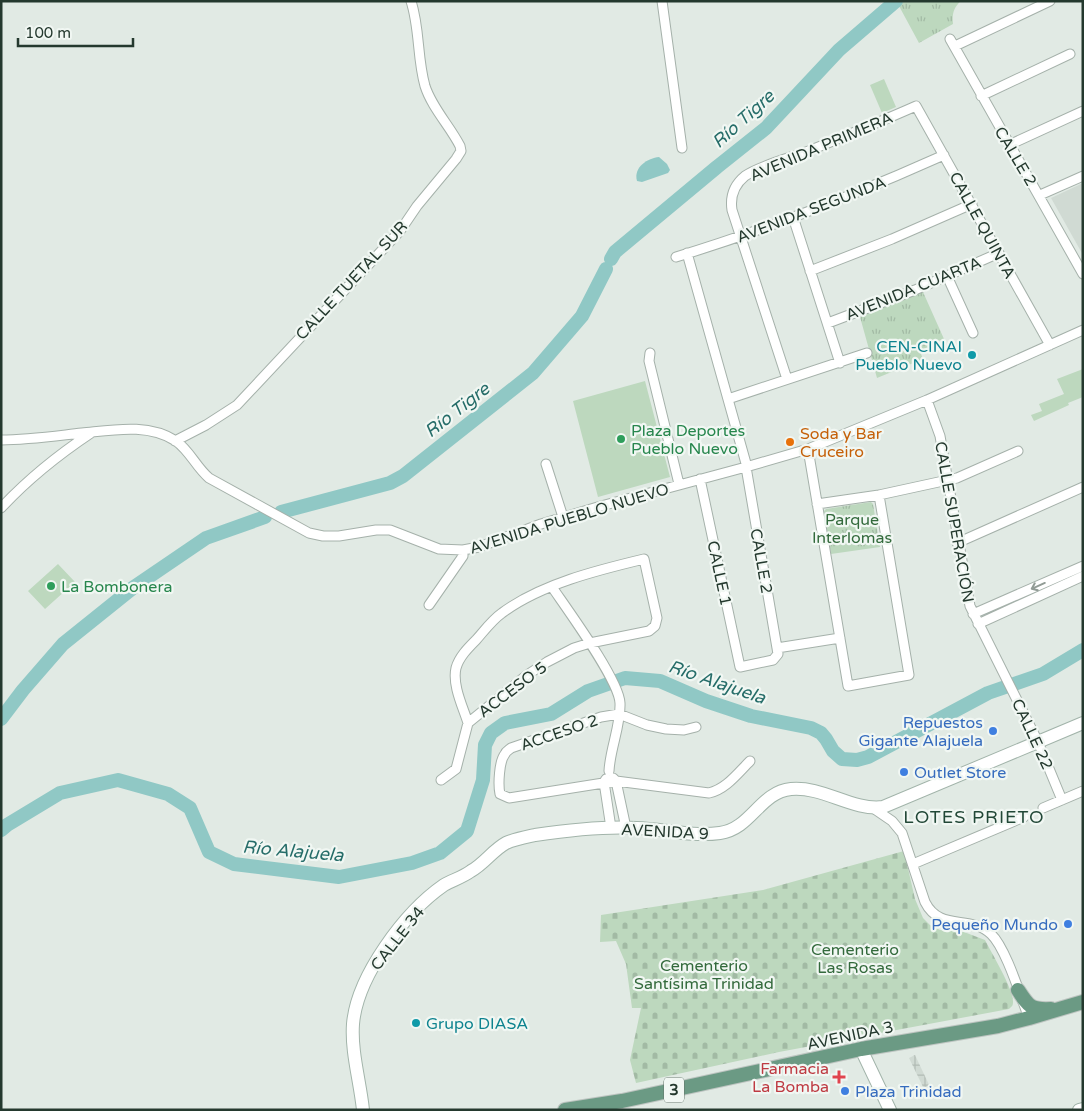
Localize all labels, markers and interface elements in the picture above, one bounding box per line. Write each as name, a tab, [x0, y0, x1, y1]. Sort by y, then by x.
scale bar	[18, 15, 132, 47]
text: 100 m	[25, 24, 71, 42]
water label: Río Tigre	[707, 85, 779, 153]
street label: AVENIDA PRIMERA	[747, 108, 896, 186]
street label: CALLE 2	[990, 123, 1041, 190]
street label: CALLE QUINTA	[945, 169, 1020, 282]
street label: AVENIDA SEGUNDA	[734, 172, 889, 248]
street label: CALLE TUETAL SUR	[291, 217, 412, 344]
street label: AVENIDA CUARTA	[843, 253, 984, 325]
place label: CEN-CINAI Pueblo Nuevo	[855, 337, 962, 375]
marker: CEN-CINAI Pueblo Nuevo	[966, 349, 978, 361]
water label: Río Tigre	[420, 377, 494, 442]
place label: Plaza Deportes Pueblo Nuevo	[631, 421, 745, 459]
place label: Soda y Bar Cruceiro	[800, 424, 883, 462]
marker: Plaza Deportes Pueblo Nuevo	[615, 433, 627, 445]
marker: Soda y Bar Cruceiro	[784, 436, 796, 448]
street label: CALLE SUPERACIÓN	[930, 440, 978, 604]
street label: AVENIDA PUEBLO NUEVO	[467, 479, 671, 559]
park label: Parque Interlomas	[812, 510, 892, 548]
street label: CALLE 2	[745, 527, 777, 595]
street label: CALLE 1	[702, 539, 736, 608]
place label: La Bombonera	[61, 577, 173, 597]
marker: La Bombonera	[45, 580, 57, 592]
one-way arrow	[1031, 581, 1046, 591]
water label: Río Alajuela	[666, 655, 769, 709]
street label: ACCESO 5	[474, 657, 551, 722]
street label: CALLE 22	[1007, 696, 1057, 773]
street label: ACCESO 2	[518, 710, 601, 756]
place label: Repuestos Gigante Alajuela	[858, 713, 983, 751]
marker: Repuestos Gigante Alajuela	[987, 725, 999, 737]
place label: Outlet Store	[914, 763, 1006, 783]
marker: Outlet Store	[898, 766, 910, 778]
district label: LOTES PRIETO	[903, 806, 1045, 828]
street label: AVENIDA 9	[621, 820, 709, 844]
water label: Río Alajuela	[242, 836, 345, 866]
street label: CALLE 34	[367, 903, 429, 975]
place label: Pequeño Mundo	[931, 915, 1058, 935]
marker: Pequeño Mundo	[1062, 918, 1074, 930]
park label: Cementerio Las Rosas	[811, 940, 899, 978]
park label: Cementerio Santísima Trinidad	[634, 956, 774, 994]
place label: Grupo DIASA	[426, 1014, 528, 1034]
marker: Grupo DIASA	[410, 1017, 422, 1029]
street label: AVENIDA 3	[805, 1017, 895, 1055]
place label: Farmacia La Bomba	[752, 1059, 829, 1097]
marker: Farmacia La Bomba	[833, 1071, 845, 1083]
road number: 3	[664, 1078, 684, 1102]
place label: Plaza Trinidad	[855, 1082, 962, 1102]
marker: Plaza Trinidad	[839, 1085, 851, 1097]

